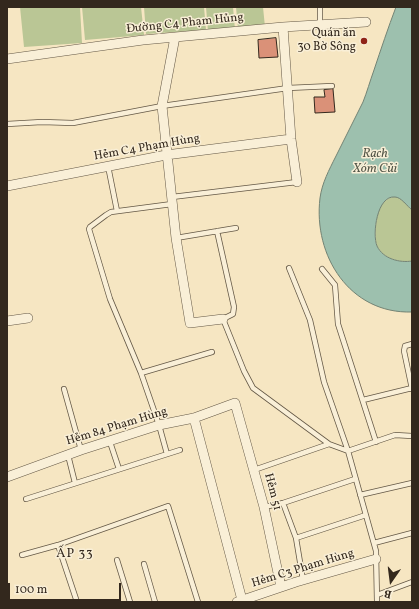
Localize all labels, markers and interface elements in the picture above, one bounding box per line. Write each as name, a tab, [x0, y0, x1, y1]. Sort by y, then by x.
street label: Đường C4 Phạm Hủng	[126, 11, 244, 37]
place label: Quán ăn 30 Bờ Sông	[298, 27, 356, 55]
marker: Quán ăn 30 Bờ Sông	[359, 36, 369, 46]
street label: Hẻm C4 Phạm Hùng	[93, 132, 201, 164]
water label: Rạch Xóm Củi	[353, 147, 397, 178]
street label: Hẻm 84 Phạm Hùng	[65, 405, 169, 449]
street label: Hẻm 51	[260, 472, 284, 512]
district label: ẤP 33	[56, 547, 94, 563]
street label: Hẻm C3 Phạm Hùng	[250, 547, 356, 591]
north arrow	[371, 561, 411, 601]
scale bar	[10, 575, 123, 601]
text: 100 m	[15, 582, 47, 598]
text: B	[383, 585, 393, 601]

